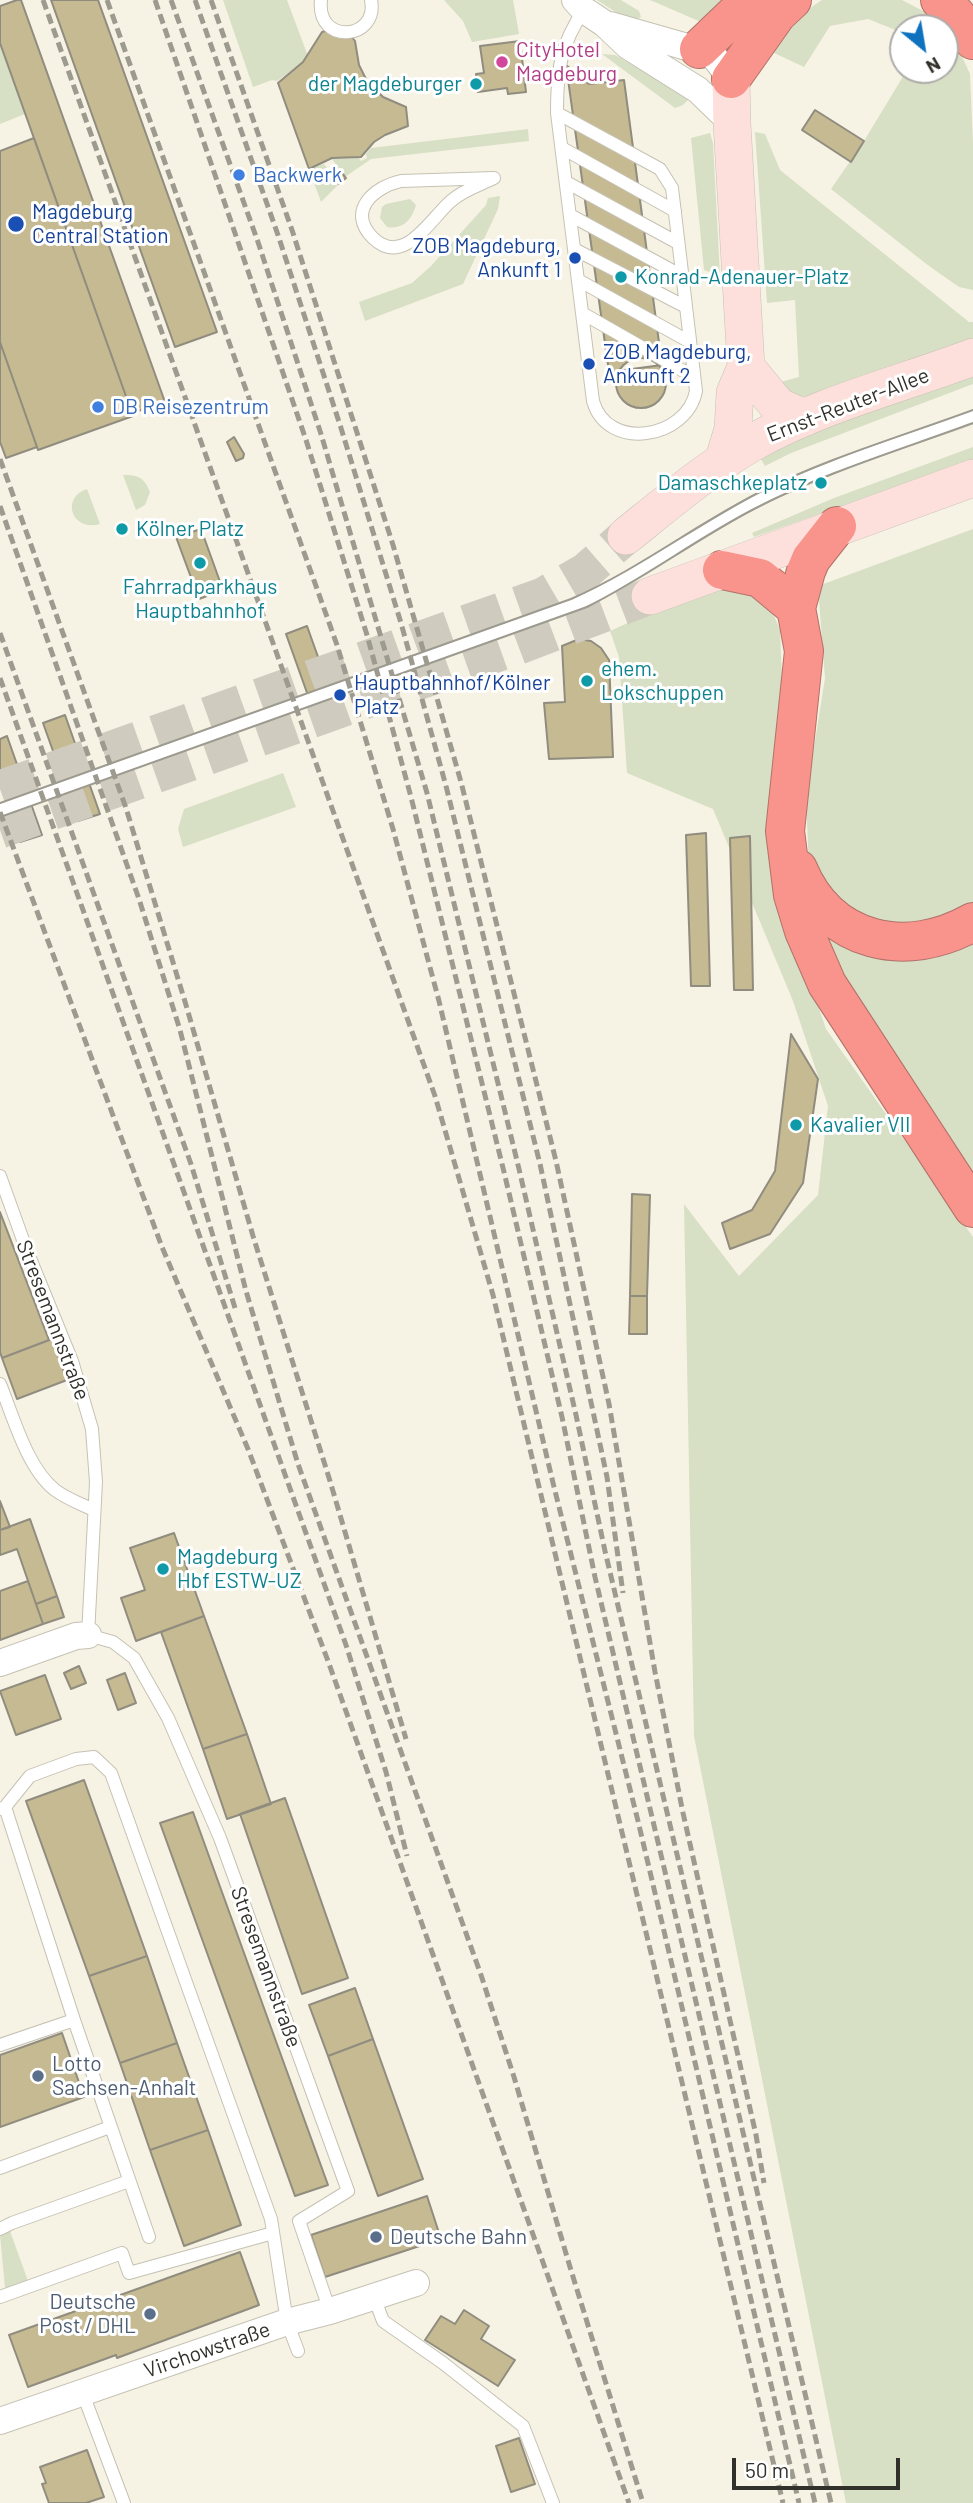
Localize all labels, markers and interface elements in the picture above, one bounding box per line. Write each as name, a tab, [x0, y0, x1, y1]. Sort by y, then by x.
north arrow	[889, 14, 959, 84]
place label: CityHotel Magdeburg	[516, 37, 617, 87]
text: N	[923, 53, 945, 79]
marker: CityHotel Magdeburg	[494, 54, 510, 70]
place label: der Magdeburger	[308, 71, 462, 97]
marker: der Magdeburger	[468, 76, 484, 92]
place label: Backwerk	[253, 162, 342, 188]
marker: Backwerk	[231, 167, 247, 183]
place label: Magdeburg Central Station	[32, 199, 169, 249]
marker: Magdeburg Central Station	[6, 214, 26, 234]
place label: ZOB Magdeburg, Ankunft 1	[413, 233, 561, 283]
marker: ZOB Magdeburg, Ankunft 1	[567, 250, 583, 266]
place label: Konrad-Adenauer-Platz	[635, 264, 849, 290]
marker: Konrad-Adenauer-Platz	[613, 269, 629, 285]
place label: ZOB Magdeburg, Ankunft 2	[603, 339, 751, 389]
marker: ZOB Magdeburg, Ankunft 2	[581, 356, 597, 372]
street label: Ernst-Reuter-Allee	[763, 362, 933, 448]
place label: DB Reisezentrum	[112, 394, 269, 420]
marker: DB Reisezentrum	[90, 399, 106, 415]
place label: Damaschkeplatz	[658, 470, 807, 496]
marker: Damaschkeplatz	[813, 475, 829, 491]
place label: Kölner Platz	[136, 516, 244, 542]
marker: Kölner Platz	[114, 521, 130, 537]
marker: Fahrradparkhaus Hauptbahnhof	[192, 555, 208, 571]
place label: Fahrradparkhaus Hauptbahnhof	[123, 574, 277, 624]
place label: ehem. Lokschuppen	[601, 656, 724, 706]
place label: Hauptbahnhof/Kölner Platz	[354, 670, 551, 720]
marker: ehem. Lokschuppen	[579, 673, 595, 689]
marker: Hauptbahnhof/Kölner Platz	[332, 687, 348, 703]
place label: Kavalier VII	[810, 1112, 910, 1138]
marker: Kavalier VII	[788, 1117, 804, 1133]
street label: Stresemannstraße	[11, 1236, 95, 1404]
place label: Magdeburg Hbf ESTW-UZ	[177, 1544, 301, 1594]
marker: Magdeburg Hbf ESTW-UZ	[155, 1561, 171, 1577]
street label: Stresemannstraße	[225, 1883, 307, 2051]
place label: Lotto Sachsen-Anhalt	[52, 2051, 197, 2101]
marker: Lotto Sachsen-Anhalt	[30, 2068, 46, 2084]
place label: Deutsche Bahn	[390, 2224, 527, 2250]
marker: Deutsche Bahn	[368, 2229, 384, 2245]
place label: Deutsche Post / DHL	[39, 2289, 136, 2339]
marker: Deutsche Post / DHL	[142, 2306, 158, 2322]
street label: Virchowstraße	[141, 2317, 273, 2383]
scale bar	[735, 2444, 903, 2488]
text: 50 m	[745, 2457, 789, 2482]

